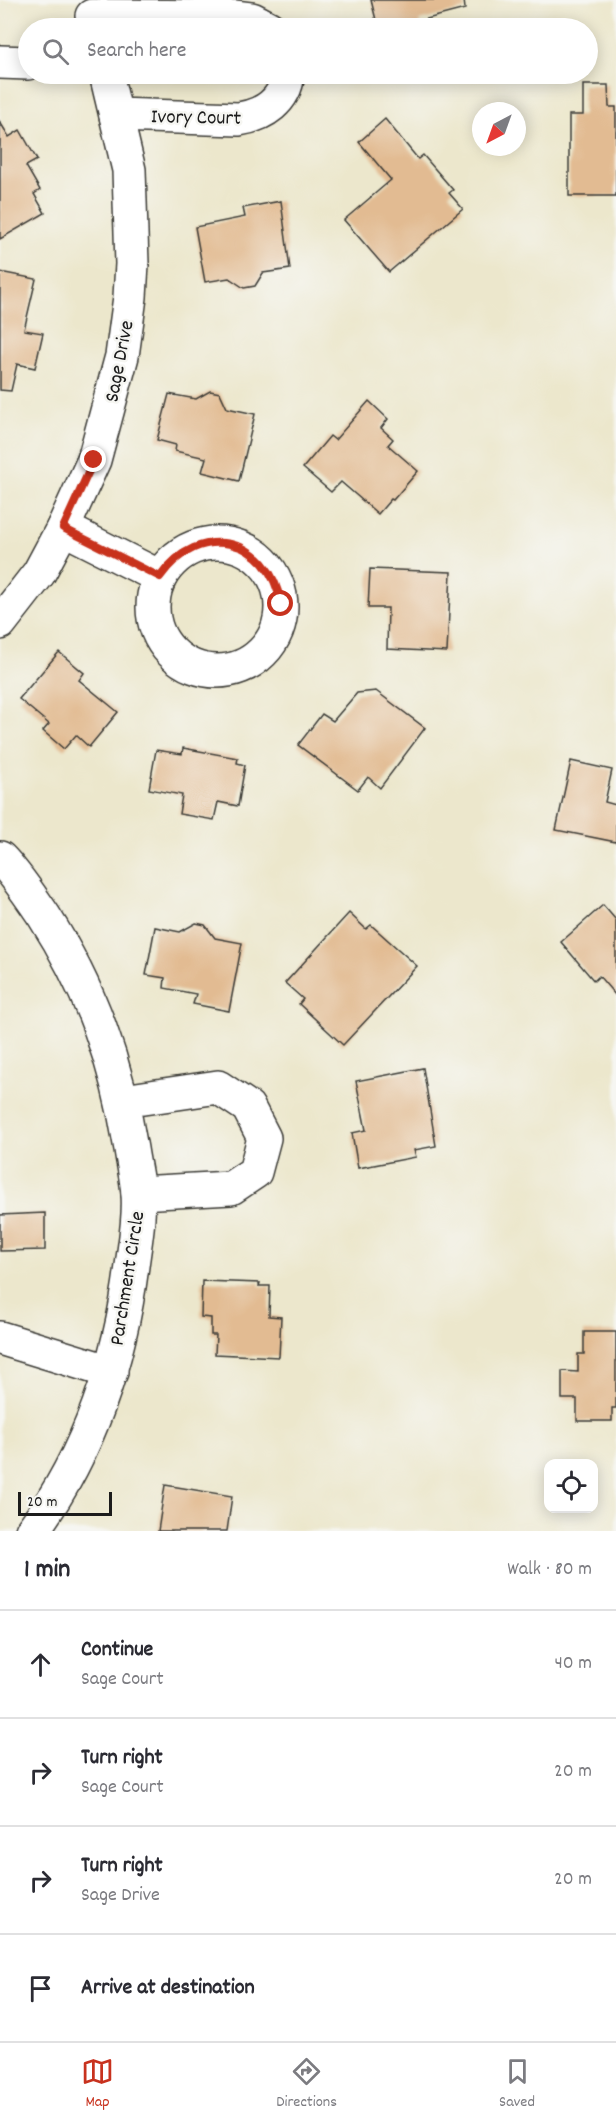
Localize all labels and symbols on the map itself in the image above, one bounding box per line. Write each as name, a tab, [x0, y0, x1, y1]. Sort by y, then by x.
north arrow	[472, 102, 526, 156]
street label: Ivory Court	[151, 103, 241, 135]
street label: Sage Drive	[98, 318, 144, 405]
route end	[80, 446, 106, 472]
route start	[267, 590, 293, 616]
street label: Parchment Circle	[104, 1209, 154, 1348]
scale bar	[18, 1489, 112, 1516]

